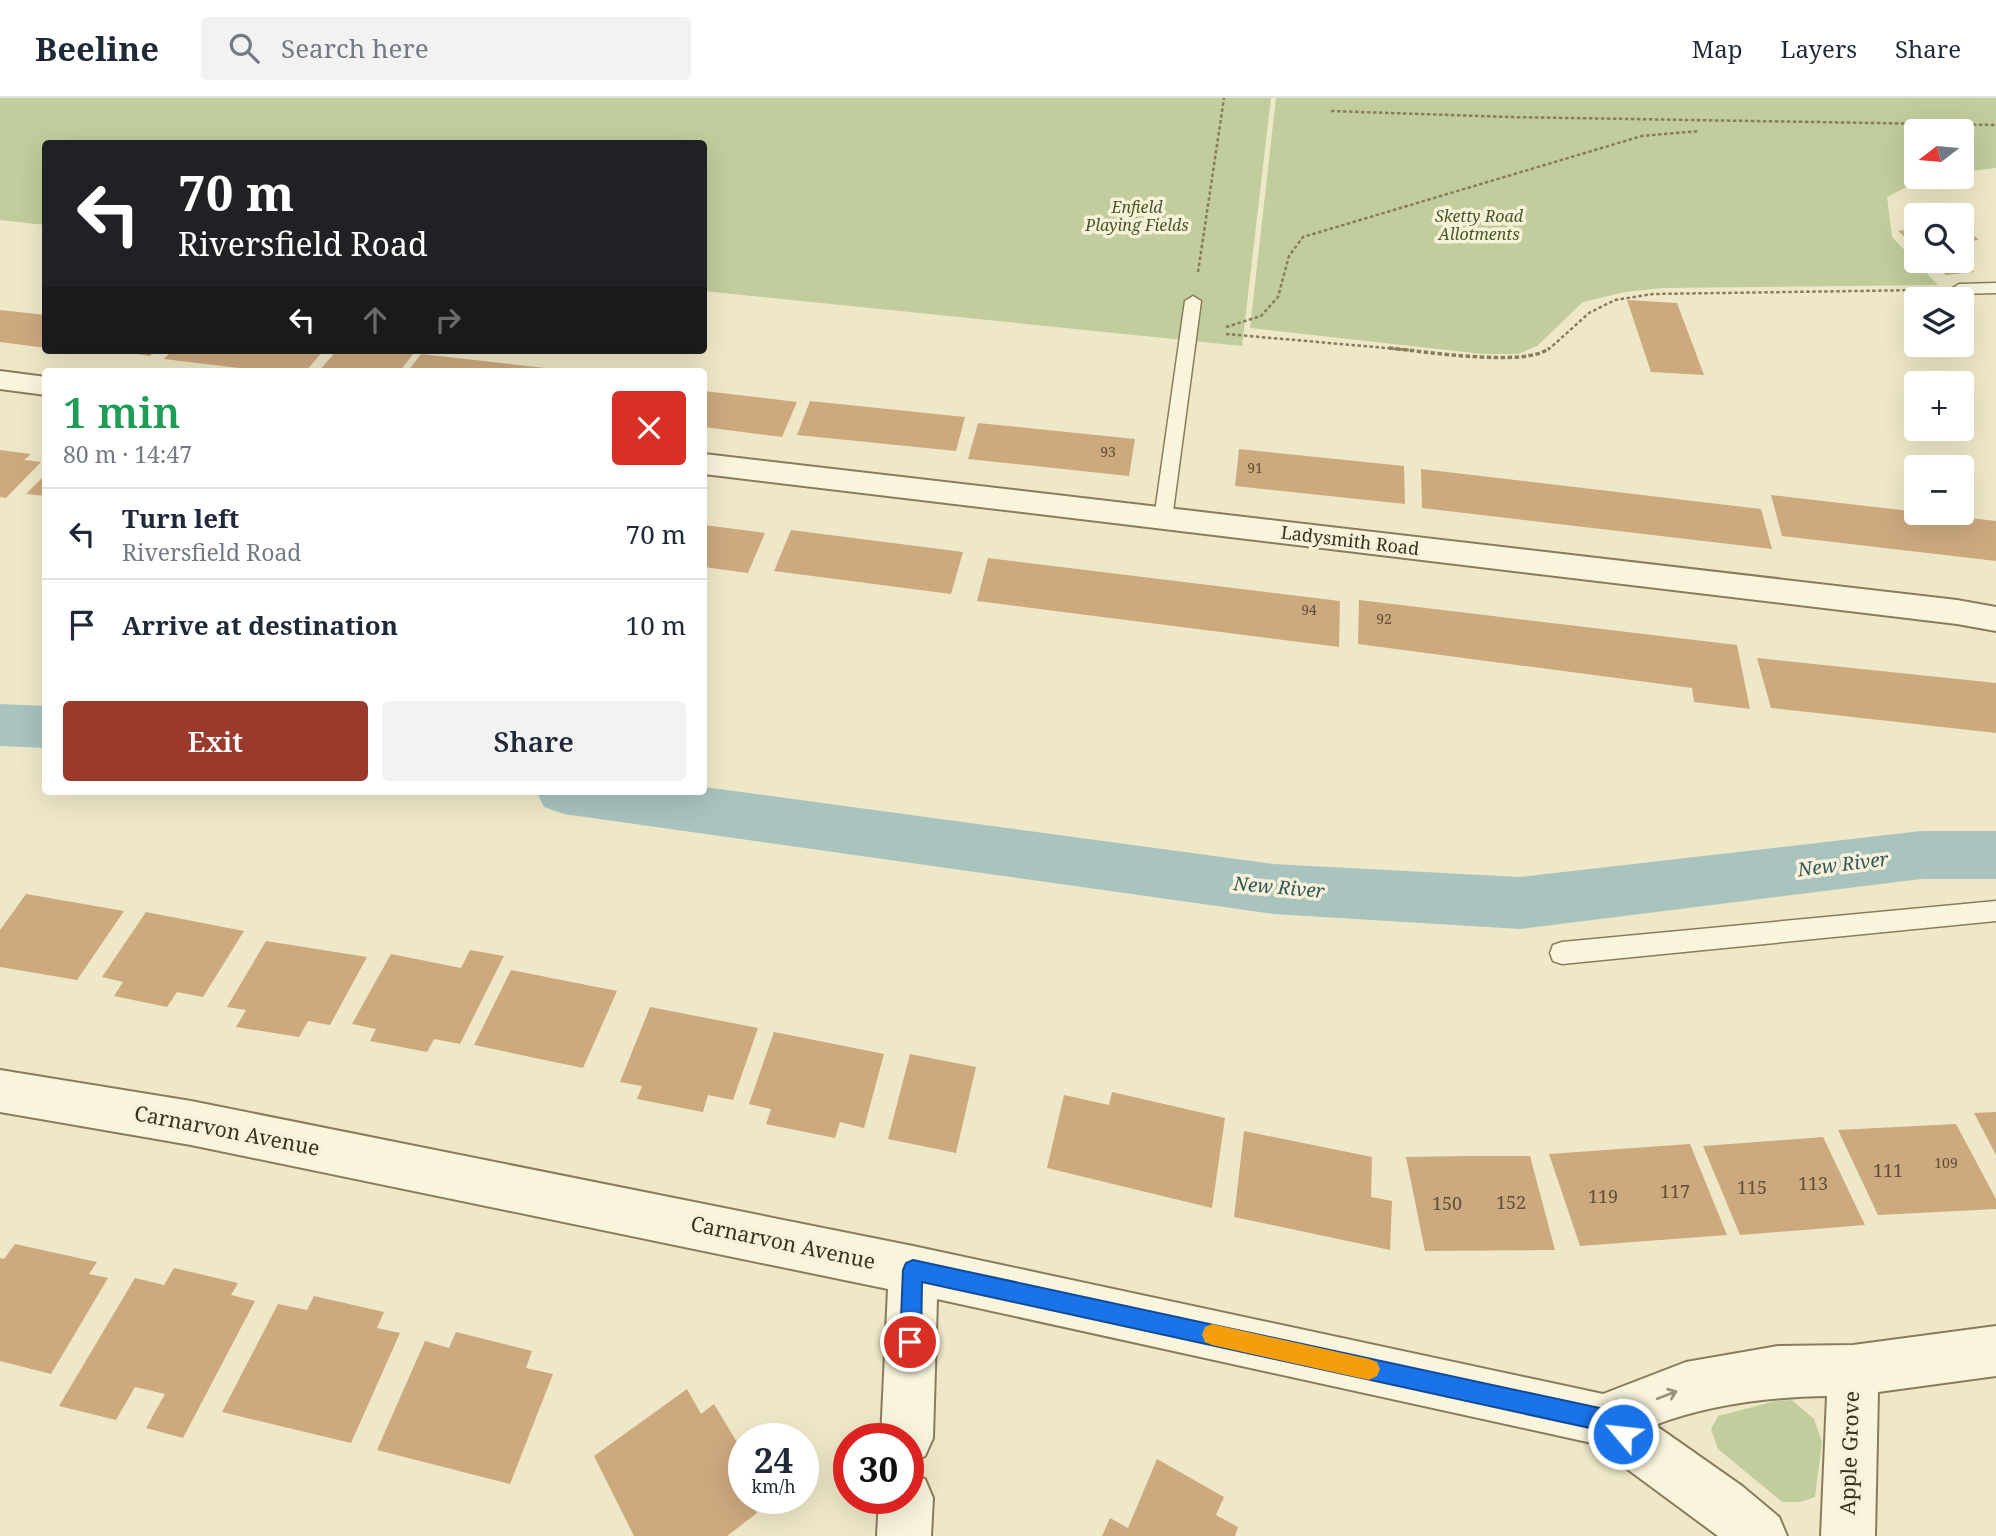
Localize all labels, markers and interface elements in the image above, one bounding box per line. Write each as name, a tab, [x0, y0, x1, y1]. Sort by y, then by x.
search box	[201, 17, 691, 80]
text: Beeline	[35, 26, 159, 71]
icon: search	[225, 29, 263, 67]
text: Search here	[281, 30, 429, 66]
text: Map	[1692, 32, 1743, 65]
text: Layers	[1781, 32, 1857, 65]
text: Share	[1895, 32, 1961, 65]
north arrow	[1904, 119, 1974, 189]
map controls	[1904, 119, 1974, 525]
text: 70 m	[178, 159, 294, 225]
icon: left	[63, 168, 154, 259]
park label: Enfield Playing Fields	[1084, 196, 1189, 236]
button: search	[1904, 203, 1974, 273]
park label: Sketty Road Allotments	[1435, 205, 1524, 245]
text: Riversfield Road	[178, 222, 428, 265]
button: layers	[1904, 287, 1974, 357]
icon: left	[283, 301, 321, 339]
icon: ahead	[356, 301, 394, 339]
icon: right	[429, 301, 467, 339]
button: +	[1904, 371, 1974, 441]
text: 1 min	[63, 383, 180, 440]
button: close	[612, 391, 686, 465]
text: 80 m · 14:47	[63, 438, 192, 470]
house number: 93	[1100, 442, 1116, 461]
button: −	[1904, 455, 1974, 525]
house number: 91	[1247, 458, 1263, 477]
text: Turn left	[122, 500, 239, 536]
icon: left	[63, 515, 101, 553]
text: 70 m	[626, 516, 686, 552]
street label: Ladysmith Road	[1280, 520, 1421, 560]
text: Riversfield Road	[122, 536, 302, 568]
house number: 94	[1301, 600, 1317, 619]
icon: arrive	[63, 606, 101, 644]
text: Arrive at destination	[122, 607, 398, 643]
text: 10 m	[626, 607, 686, 643]
house number: 92	[1376, 609, 1392, 628]
button: Exit	[63, 701, 368, 781]
button: Share	[382, 701, 686, 781]
water label: New River	[1795, 846, 1890, 883]
water label: New River	[1231, 870, 1326, 904]
street label: Carnarvon Avenue	[132, 1098, 322, 1162]
house number: 109	[1934, 1153, 1958, 1172]
house number: 111	[1873, 1158, 1903, 1182]
house number: 113	[1798, 1171, 1828, 1195]
house number: 115	[1737, 1175, 1767, 1199]
house number: 117	[1660, 1179, 1690, 1203]
house number: 119	[1588, 1184, 1618, 1208]
house number: 152	[1496, 1190, 1526, 1214]
house number: 150	[1432, 1191, 1462, 1215]
street label: Carnarvon Avenue	[688, 1209, 878, 1275]
pin	[880, 1312, 940, 1372]
icon: arrive	[891, 1323, 929, 1361]
one-way arrow	[1656, 1388, 1678, 1401]
street label: Apple Grove	[1833, 1390, 1865, 1516]
position arrow	[1586, 1397, 1660, 1471]
speed limit sign: 30	[833, 1423, 924, 1514]
text: 24	[754, 1436, 793, 1483]
text: km/h	[751, 1474, 796, 1498]

